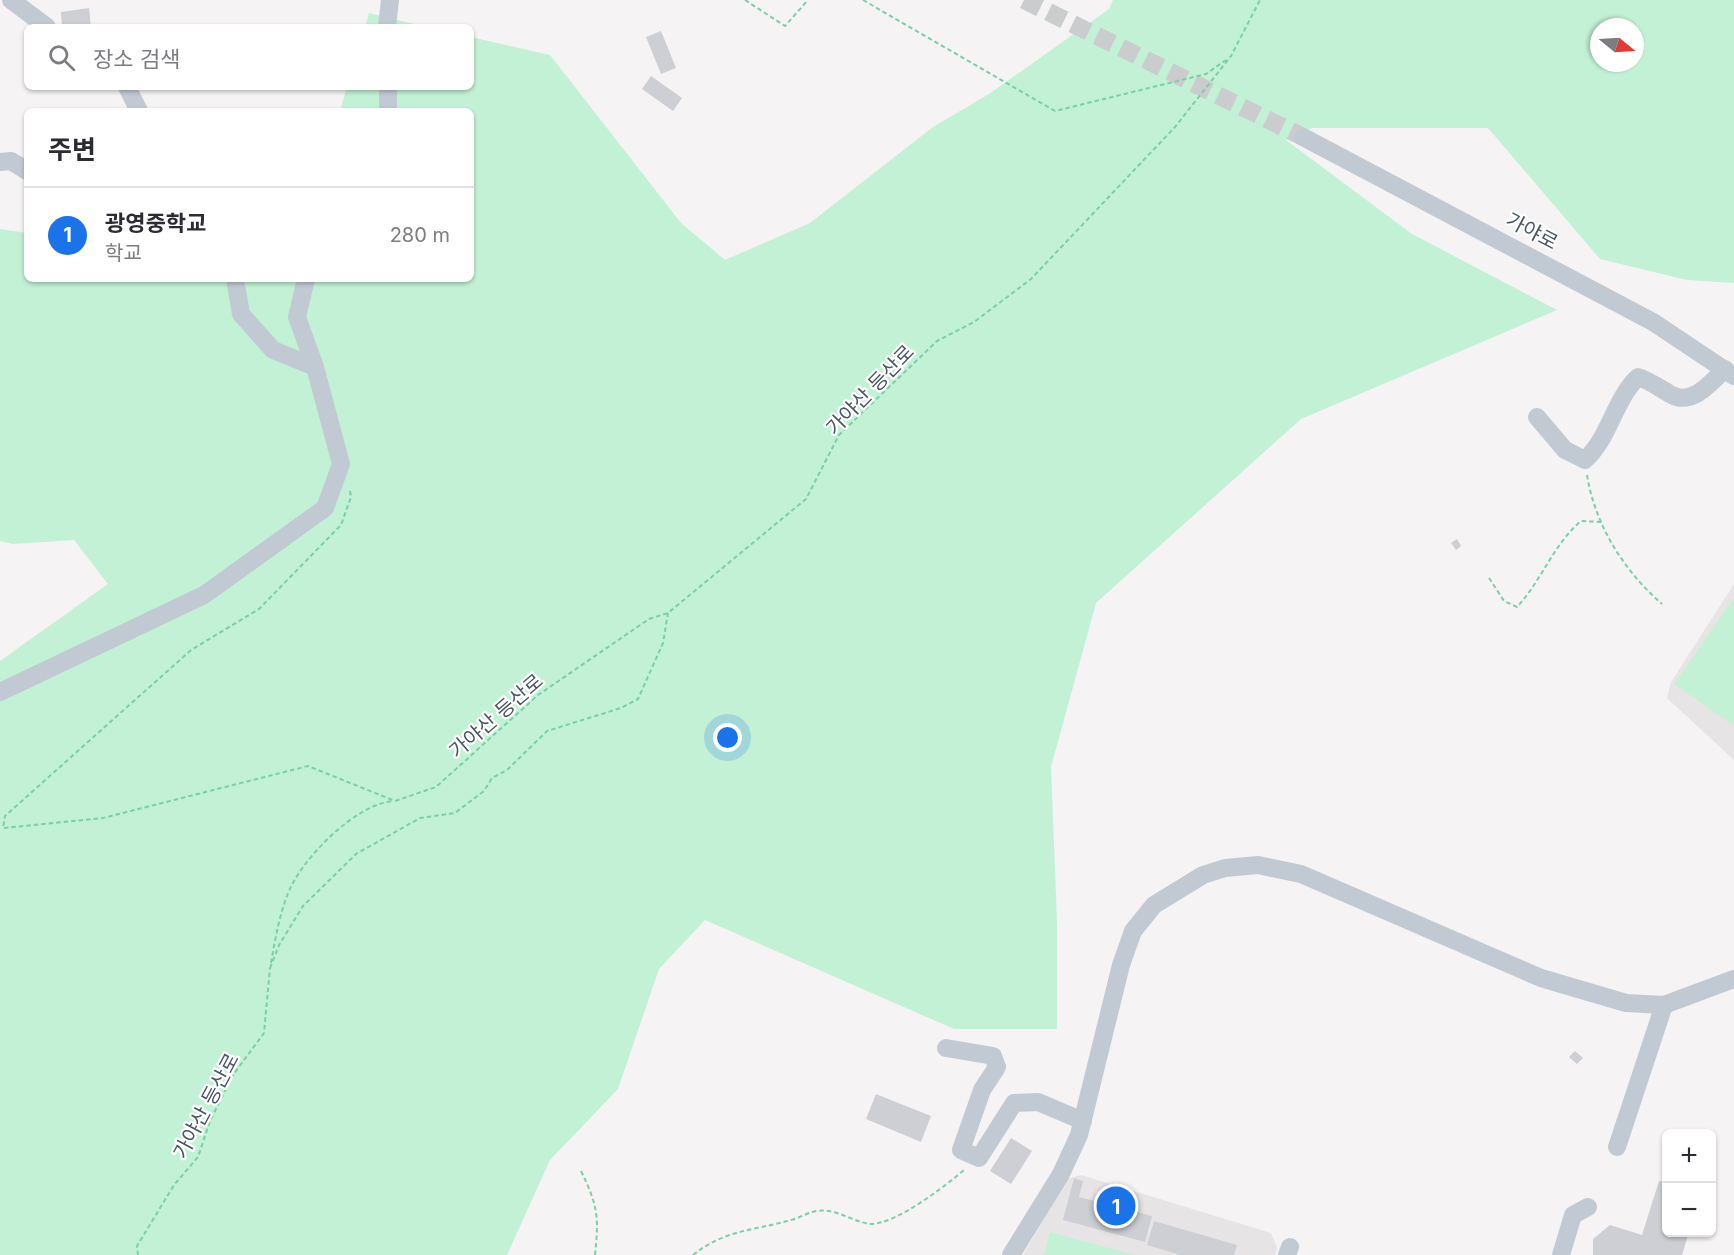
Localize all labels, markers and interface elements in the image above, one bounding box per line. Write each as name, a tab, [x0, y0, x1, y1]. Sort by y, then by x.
north arrow	[1590, 18, 1644, 72]
search box	[24, 24, 474, 90]
icon: search	[45, 41, 78, 74]
text: 장소 검색	[93, 46, 180, 72]
text: 주변	[48, 134, 96, 165]
street label: 가야로	[1502, 207, 1562, 255]
text: 광영중학교	[105, 210, 206, 236]
text: 1	[63, 223, 72, 247]
text: 280 m	[390, 223, 450, 247]
text: 학교	[105, 241, 142, 265]
street label: 가야산 등산로	[821, 340, 919, 440]
street label: 가야산 등산로	[444, 669, 548, 763]
your location	[713, 723, 742, 752]
street label: 가야산 등산로	[168, 1049, 244, 1163]
map controls	[1662, 1129, 1716, 1237]
button: +	[1662, 1129, 1716, 1183]
button: −	[1662, 1183, 1716, 1237]
pin: 1	[1096, 1184, 1136, 1228]

